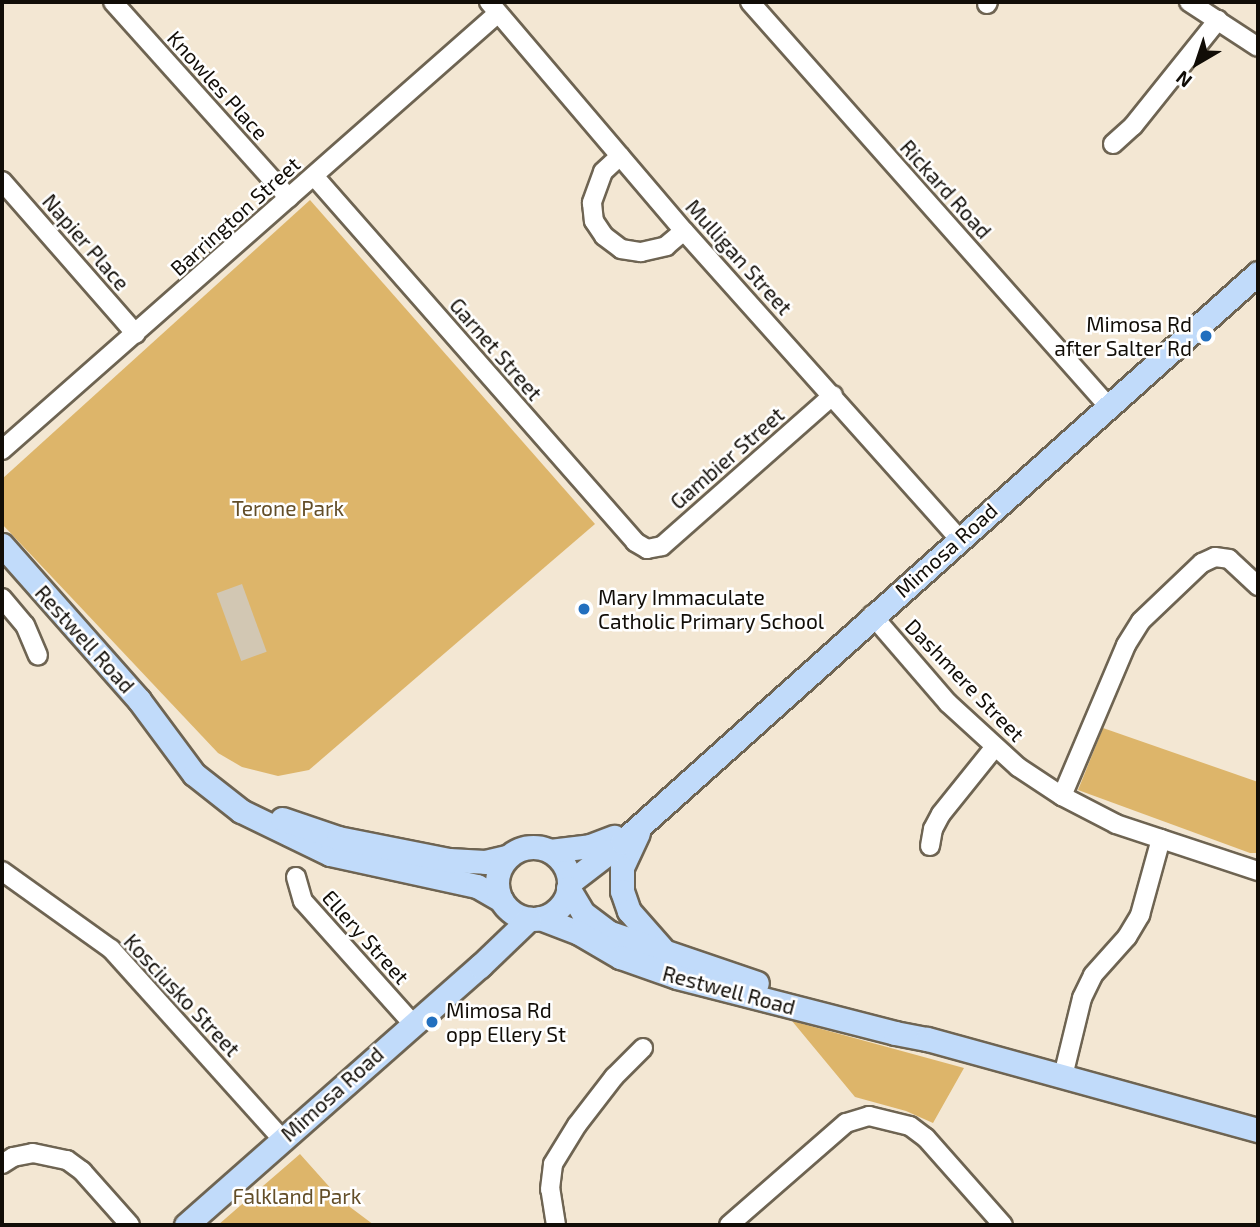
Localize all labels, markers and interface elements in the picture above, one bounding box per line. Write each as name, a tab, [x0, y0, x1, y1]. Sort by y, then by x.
street label: Knowles Place	[162, 25, 274, 145]
north arrow	[1162, 28, 1232, 98]
text: N	[1171, 66, 1196, 93]
street label: Rickard Road	[895, 135, 997, 243]
street label: Barrington Street	[165, 151, 305, 281]
street label: Napier Place	[37, 189, 135, 295]
street label: Mulligan Street	[681, 194, 797, 320]
street label: Garnet Street	[445, 293, 547, 405]
place label: Mimosa Rd after Salter Rd	[1053, 311, 1192, 361]
marker: Mimosa Rd after Salter Rd	[1198, 328, 1214, 344]
street label: Gambier Street	[665, 402, 789, 514]
park label: Terone Park	[232, 495, 344, 521]
street label: Mimosa Road	[890, 497, 1002, 603]
street label: Restwell Road	[30, 580, 140, 698]
place label: Mary Immaculate Catholic Primary School	[598, 584, 825, 634]
marker: Mary Immaculate Catholic Primary School	[576, 601, 592, 617]
street label: Dashmere Street	[900, 614, 1030, 746]
street label: Ellery Street	[317, 885, 415, 989]
street label: Kosciusko Street	[119, 929, 245, 1061]
street label: Restwell Road	[660, 960, 798, 1020]
place label: Mimosa Rd opp Ellery St	[446, 997, 566, 1047]
marker: Mimosa Rd opp Ellery St	[424, 1014, 440, 1030]
street label: Mimosa Road	[276, 1041, 388, 1147]
park label: Falkland Park	[233, 1183, 361, 1209]

